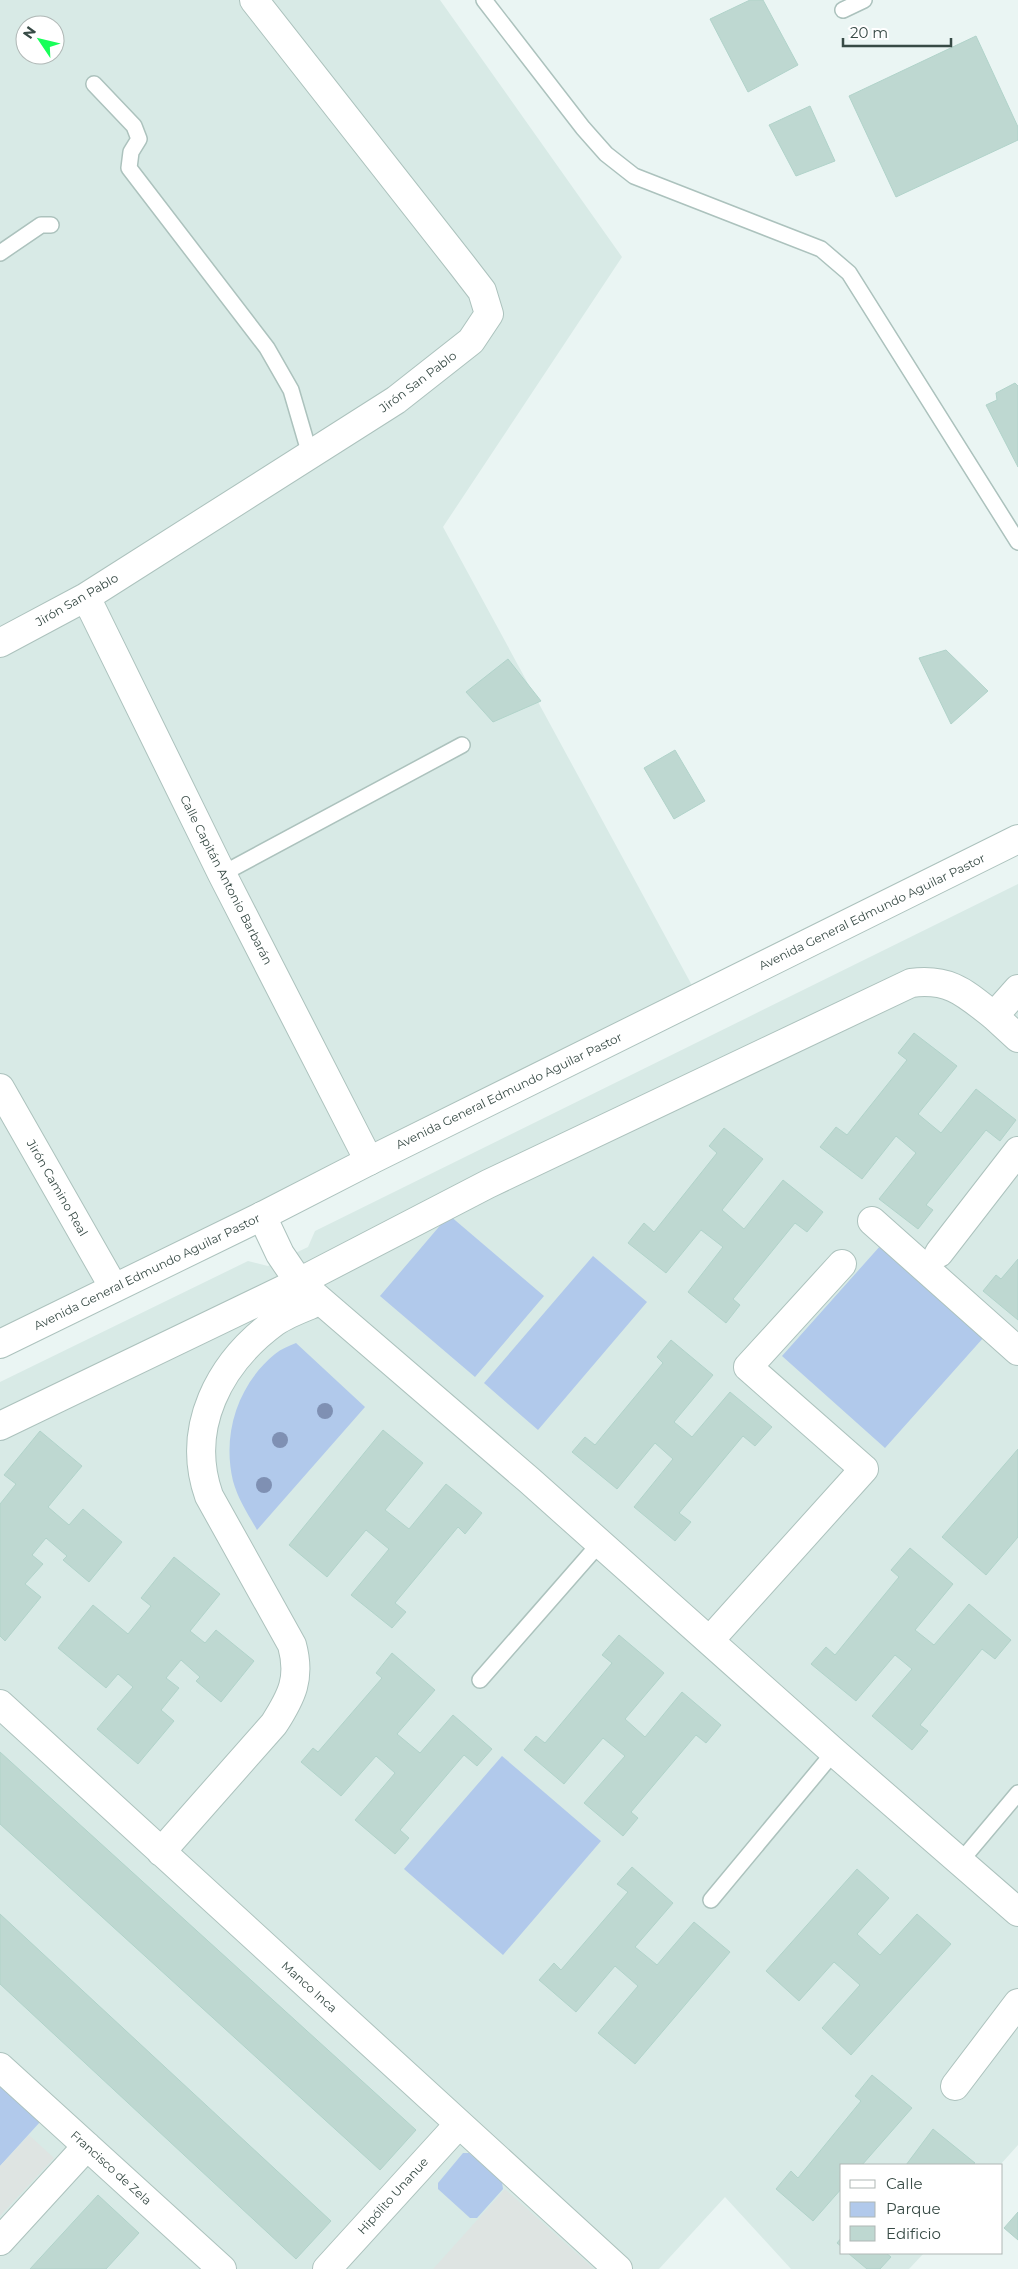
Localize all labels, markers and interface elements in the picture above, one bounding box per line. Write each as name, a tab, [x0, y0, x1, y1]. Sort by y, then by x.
north arrow	[15, 15, 65, 65]
scale bar	[843, 15, 950, 47]
text: N	[19, 23, 40, 42]
text: 20 m	[850, 23, 888, 42]
street label: Jirón San Pablo	[375, 348, 459, 416]
street label: Jirón San Pablo	[32, 570, 121, 630]
street label: Calle Capitán Antonio Barbarán	[177, 792, 276, 967]
street label: Avenida General Edmundo Aguilar Pastor	[756, 850, 987, 973]
street label: Avenida General Edmundo Aguilar Pastor	[393, 1029, 624, 1152]
street label: Jirón Camino Real	[23, 1136, 91, 1239]
street label: Avenida General Edmundo Aguilar Pastor	[31, 1210, 262, 1333]
street label: Manco Inca	[278, 1958, 340, 2015]
street label: Francisco de Zela	[68, 2127, 155, 2208]
street label: Hipólito Unanue	[354, 2154, 431, 2237]
legend	[840, 2164, 1003, 2254]
text: Calle	[886, 2174, 923, 2193]
text: Parque	[886, 2199, 941, 2218]
text: Edificio	[886, 2224, 941, 2243]

